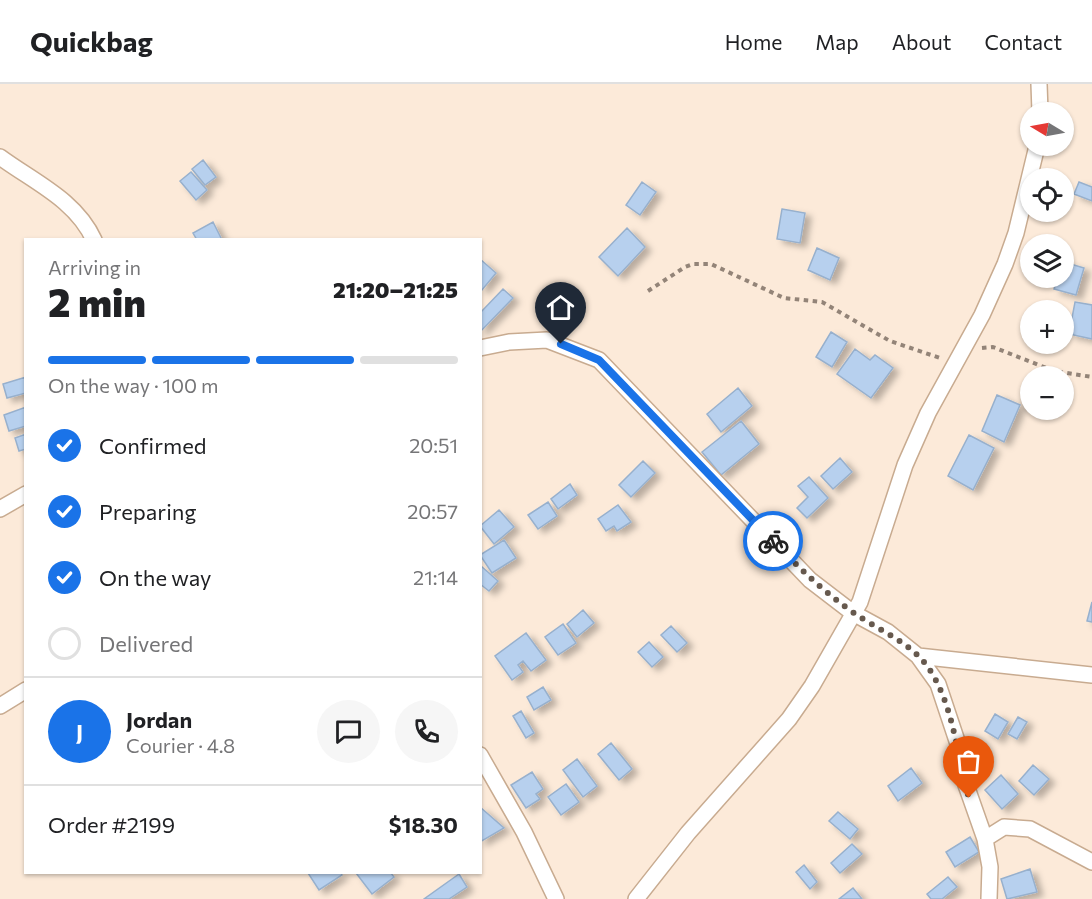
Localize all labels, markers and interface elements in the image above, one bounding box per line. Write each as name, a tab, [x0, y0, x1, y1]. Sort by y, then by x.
text: Quickbag	[30, 24, 153, 58]
text: Home	[725, 29, 782, 54]
text: Map	[815, 29, 859, 54]
text: About	[892, 29, 951, 54]
text: Contact	[984, 29, 1062, 54]
north arrow	[1020, 102, 1074, 156]
map controls	[1020, 102, 1074, 420]
button: locate	[1020, 168, 1074, 222]
button: layers	[1020, 234, 1074, 288]
text: Arriving in	[48, 255, 141, 279]
text: 21:20–21:25	[333, 276, 458, 303]
text: 2 min	[48, 277, 146, 325]
pin	[535, 282, 586, 344]
icon: home	[544, 291, 577, 324]
button: +	[1020, 300, 1074, 354]
button: −	[1020, 366, 1074, 420]
text: On the way · 100 m	[48, 373, 218, 397]
icon: check	[48, 429, 81, 462]
text: Confirmed	[99, 432, 206, 459]
text: 20:51	[409, 433, 458, 457]
icon: check	[48, 495, 81, 528]
text: Preparing	[99, 498, 196, 525]
text: 20:57	[407, 499, 458, 523]
courier	[743, 511, 803, 571]
icon: bike	[757, 525, 790, 558]
icon: check	[48, 561, 81, 594]
text: On the way	[99, 564, 211, 591]
text: 21:14	[413, 565, 458, 589]
text: Delivered	[99, 630, 193, 657]
button: chat	[317, 700, 380, 763]
button: phone	[395, 700, 458, 763]
text: Jordan	[126, 706, 192, 733]
text: J	[76, 718, 83, 745]
text: Courier · 4.8	[126, 733, 235, 757]
pin	[943, 736, 994, 798]
icon: bag	[952, 745, 985, 778]
text: Order #2199	[48, 811, 175, 838]
text: $18.30	[389, 811, 458, 838]

